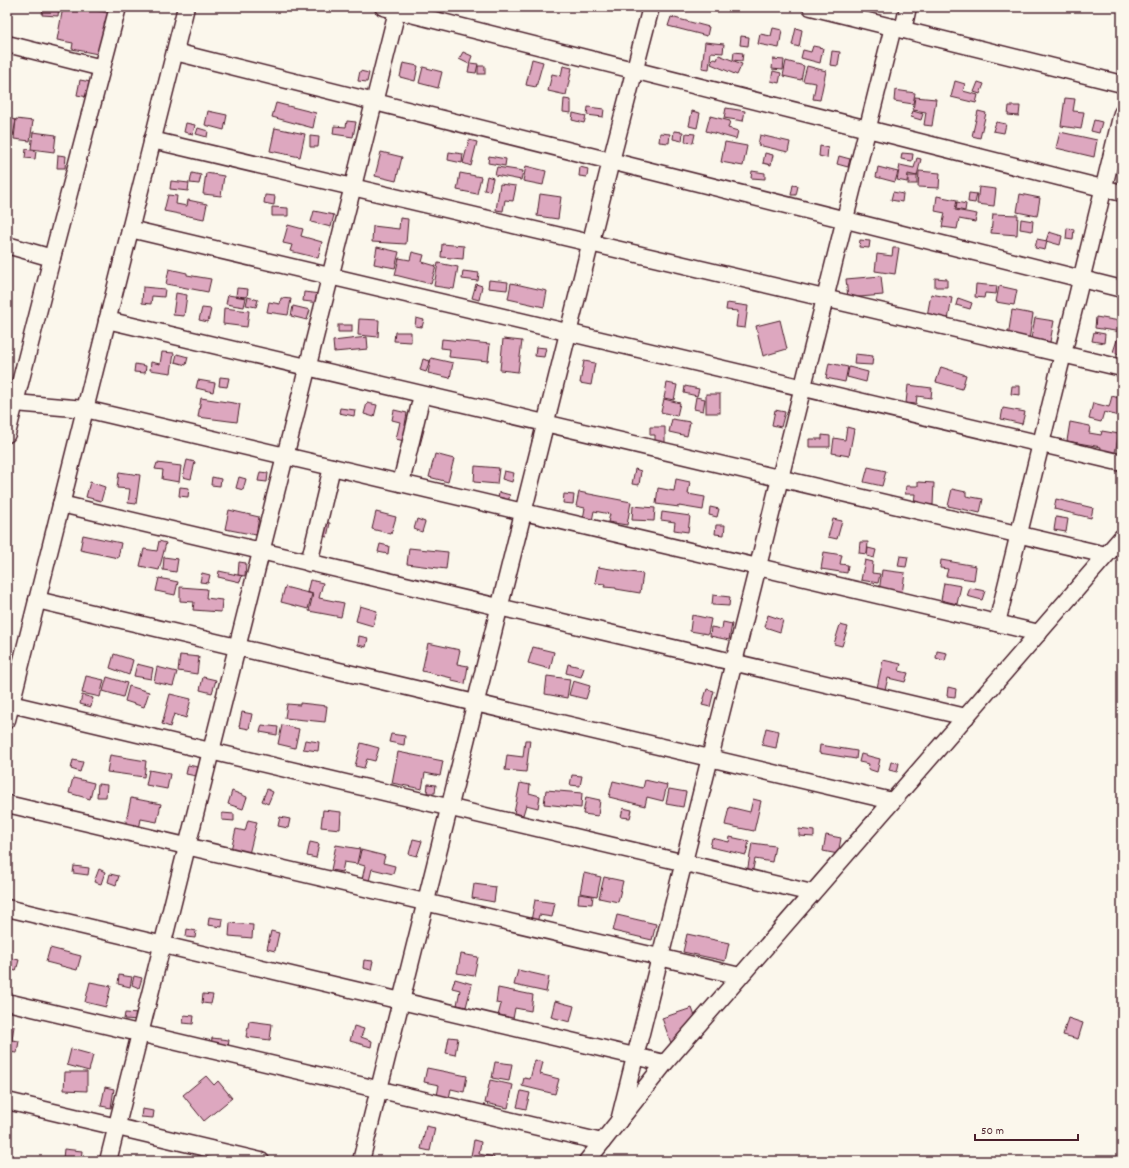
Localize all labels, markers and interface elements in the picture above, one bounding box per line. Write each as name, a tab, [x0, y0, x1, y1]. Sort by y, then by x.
scale bar	[975, 1116, 1078, 1142]
text: 50 m	[981, 1123, 1004, 1140]

